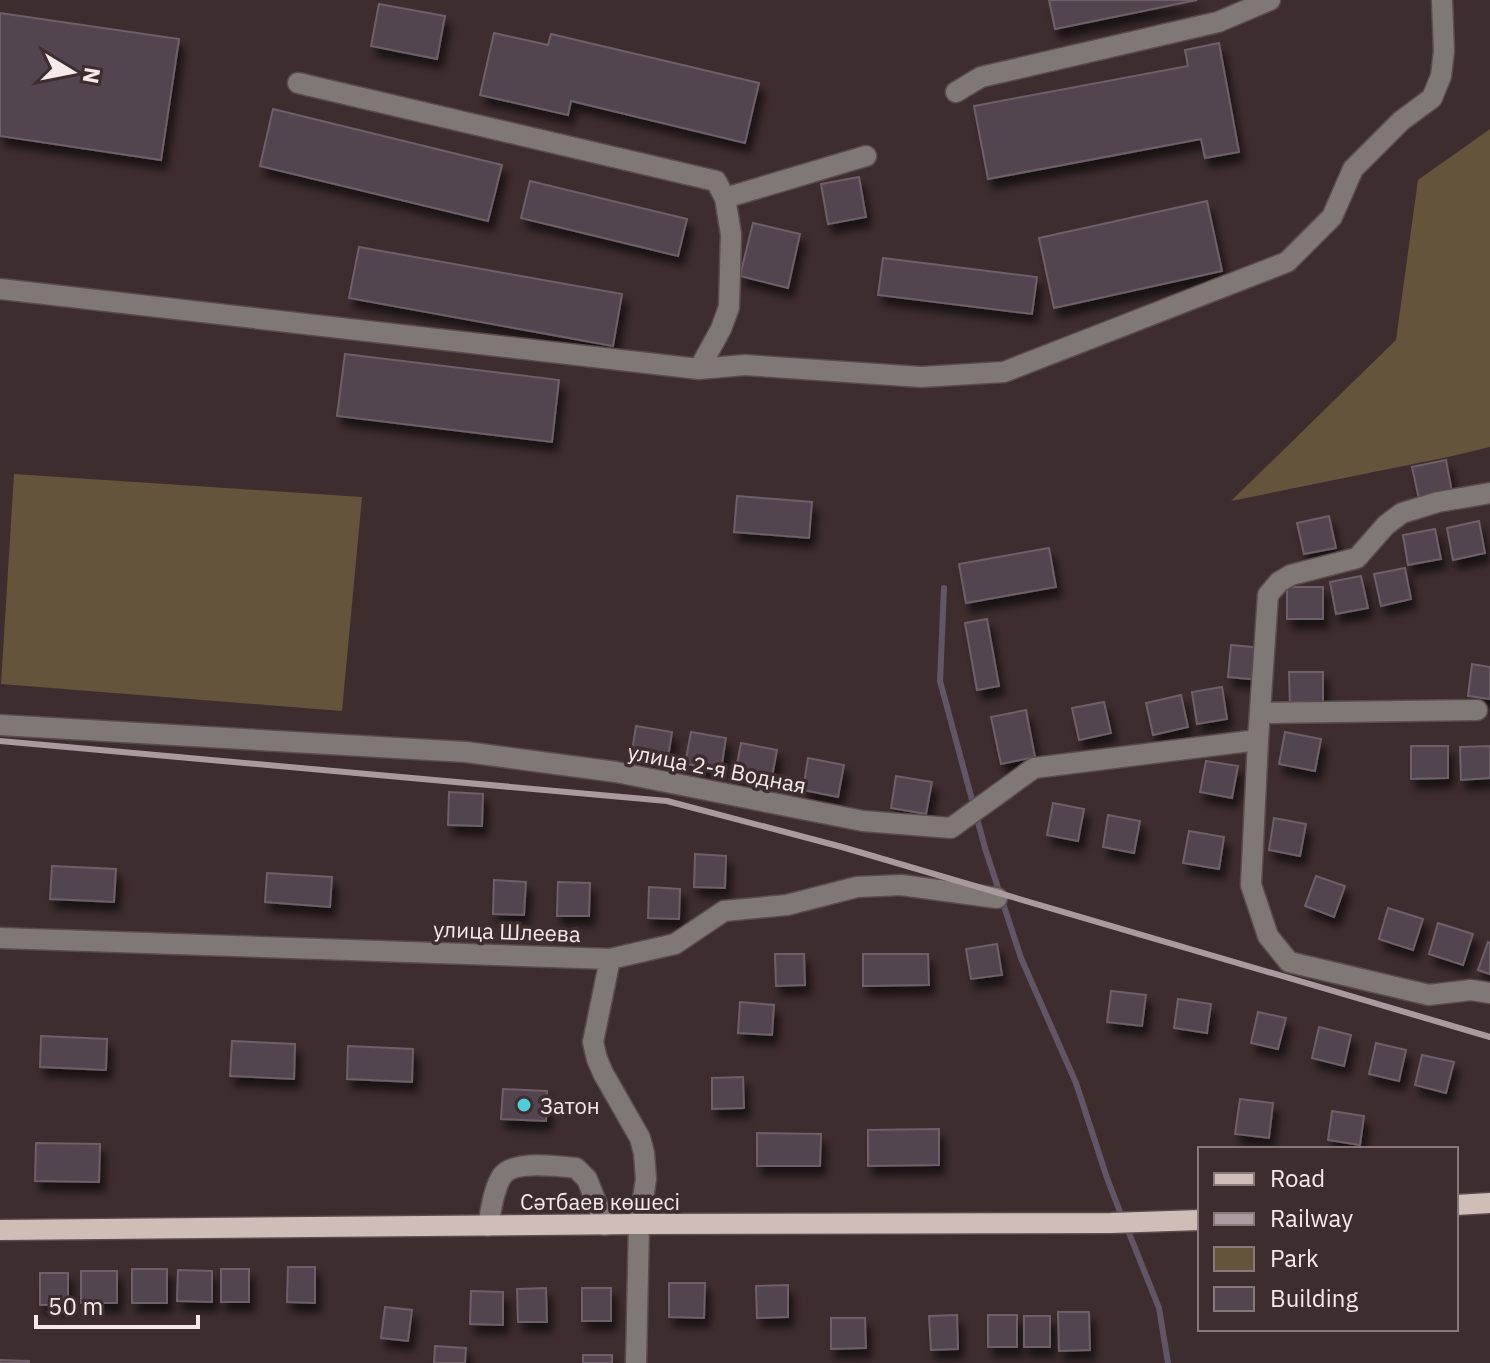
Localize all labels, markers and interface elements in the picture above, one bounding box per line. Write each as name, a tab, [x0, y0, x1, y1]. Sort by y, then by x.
north arrow	[32, 32, 112, 112]
text: N	[77, 65, 108, 86]
street label: улица 2-я Водная	[625, 736, 809, 800]
street label: улица Шлеева	[433, 914, 582, 948]
place label: Затон	[540, 1091, 600, 1120]
marker: Затон	[515, 1096, 533, 1114]
legend	[1198, 1147, 1458, 1331]
text: Road	[1270, 1162, 1325, 1194]
street label: Сәтбаев көшесі	[520, 1187, 680, 1216]
text: Railway	[1270, 1202, 1353, 1234]
text: Park	[1270, 1242, 1319, 1274]
scale bar	[36, 1279, 198, 1329]
text: Building	[1270, 1282, 1358, 1314]
text: 50 m	[48, 1290, 103, 1322]

